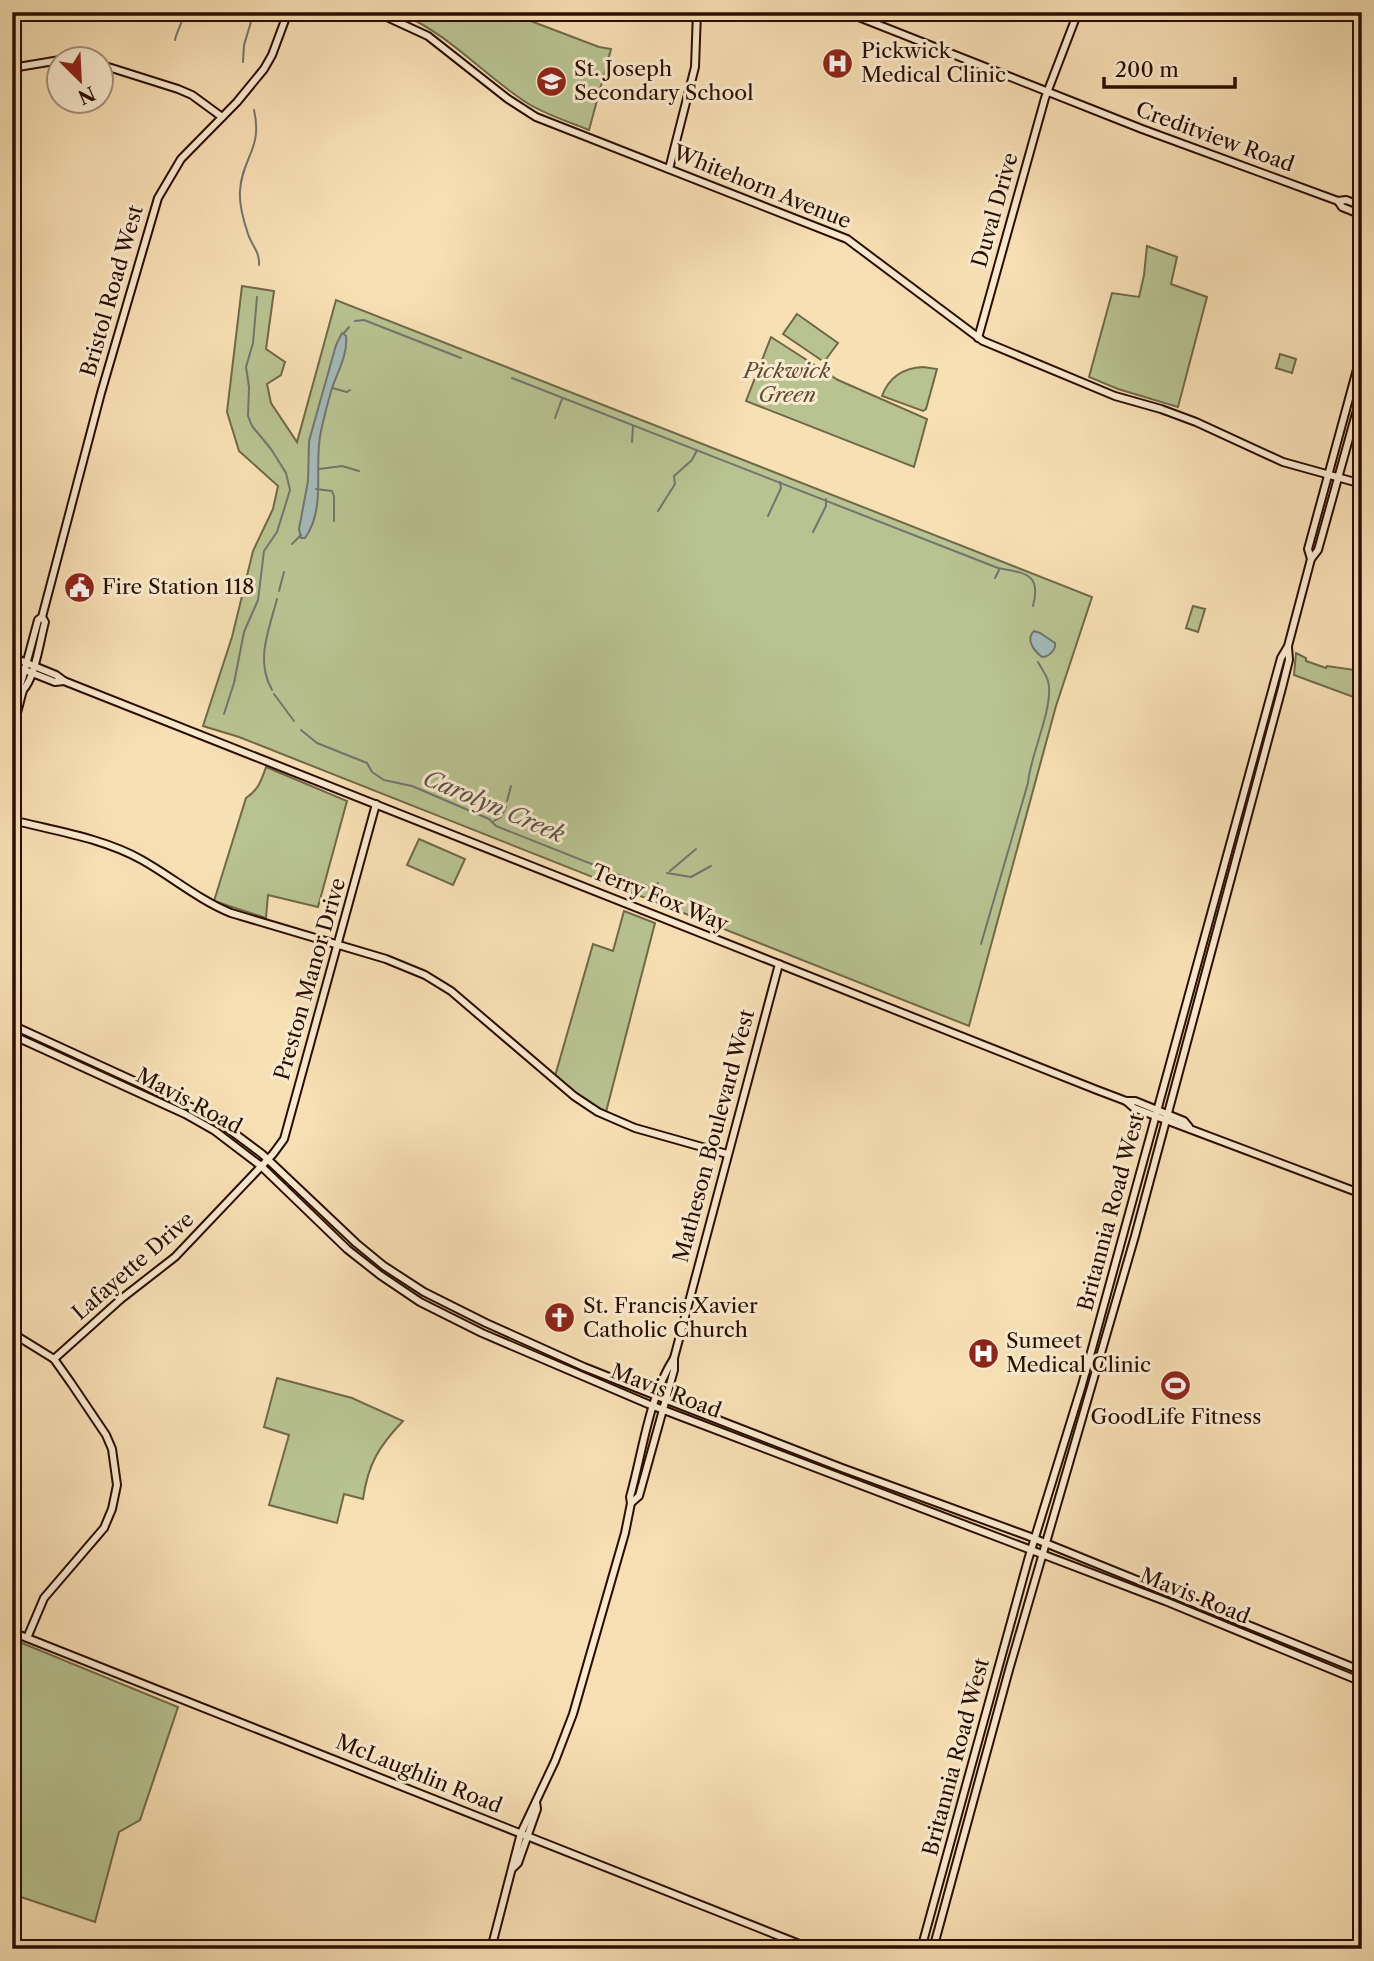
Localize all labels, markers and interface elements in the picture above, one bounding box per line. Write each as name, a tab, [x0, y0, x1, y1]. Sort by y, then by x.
place label: Pickwick Medical Clinic	[861, 38, 1006, 87]
north arrow	[46, 46, 116, 116]
hospital icon: Pickwick Medical Clinic	[821, 46, 855, 80]
scale bar	[1104, 46, 1236, 90]
place label: St. Joseph Secondary School	[574, 56, 753, 105]
text: 200 m	[1115, 57, 1179, 82]
school or university icon: St. Joseph Secondary School	[534, 64, 568, 98]
text: N	[74, 81, 99, 109]
street label: Creditview Road	[1133, 96, 1298, 177]
street label: Whitehorn Avenue	[669, 139, 855, 234]
street label: Duval Drive	[966, 150, 1023, 270]
street label: Bristol Road West	[75, 202, 148, 379]
park label: Pickwick Green	[742, 358, 830, 407]
public building icon: Fire Station 118	[62, 570, 96, 604]
place label: Fire Station 118	[102, 574, 255, 599]
water label: Carolyn Creek	[419, 764, 569, 848]
street label: Terry Fox Way	[588, 859, 732, 936]
street label: Preston Manor Drive	[269, 875, 350, 1083]
street label: Matheson Boulevard West	[668, 1006, 759, 1265]
street label: Mavis Road	[132, 1062, 246, 1139]
street label: Britannia Road West	[1072, 1110, 1149, 1313]
street label: Lafayette Drive	[67, 1206, 198, 1325]
place label: St. Francis Xavier Catholic Church	[583, 1293, 758, 1342]
church icon: St. Francis Xavier Catholic Church	[543, 1301, 577, 1335]
place label: Sumeet Medical Clinic	[1006, 1328, 1151, 1377]
hospital icon: Sumeet Medical Clinic	[966, 1336, 1000, 1370]
street label: Mavis Road	[608, 1358, 725, 1423]
sports icon: GoodLife Fitness	[1159, 1368, 1193, 1402]
place label: GoodLife Fitness	[1091, 1404, 1261, 1429]
street label: Mavis Road	[1137, 1562, 1254, 1629]
street label: Britannia Road West	[917, 1655, 994, 1858]
street label: McLaughlin Road	[332, 1729, 506, 1818]

